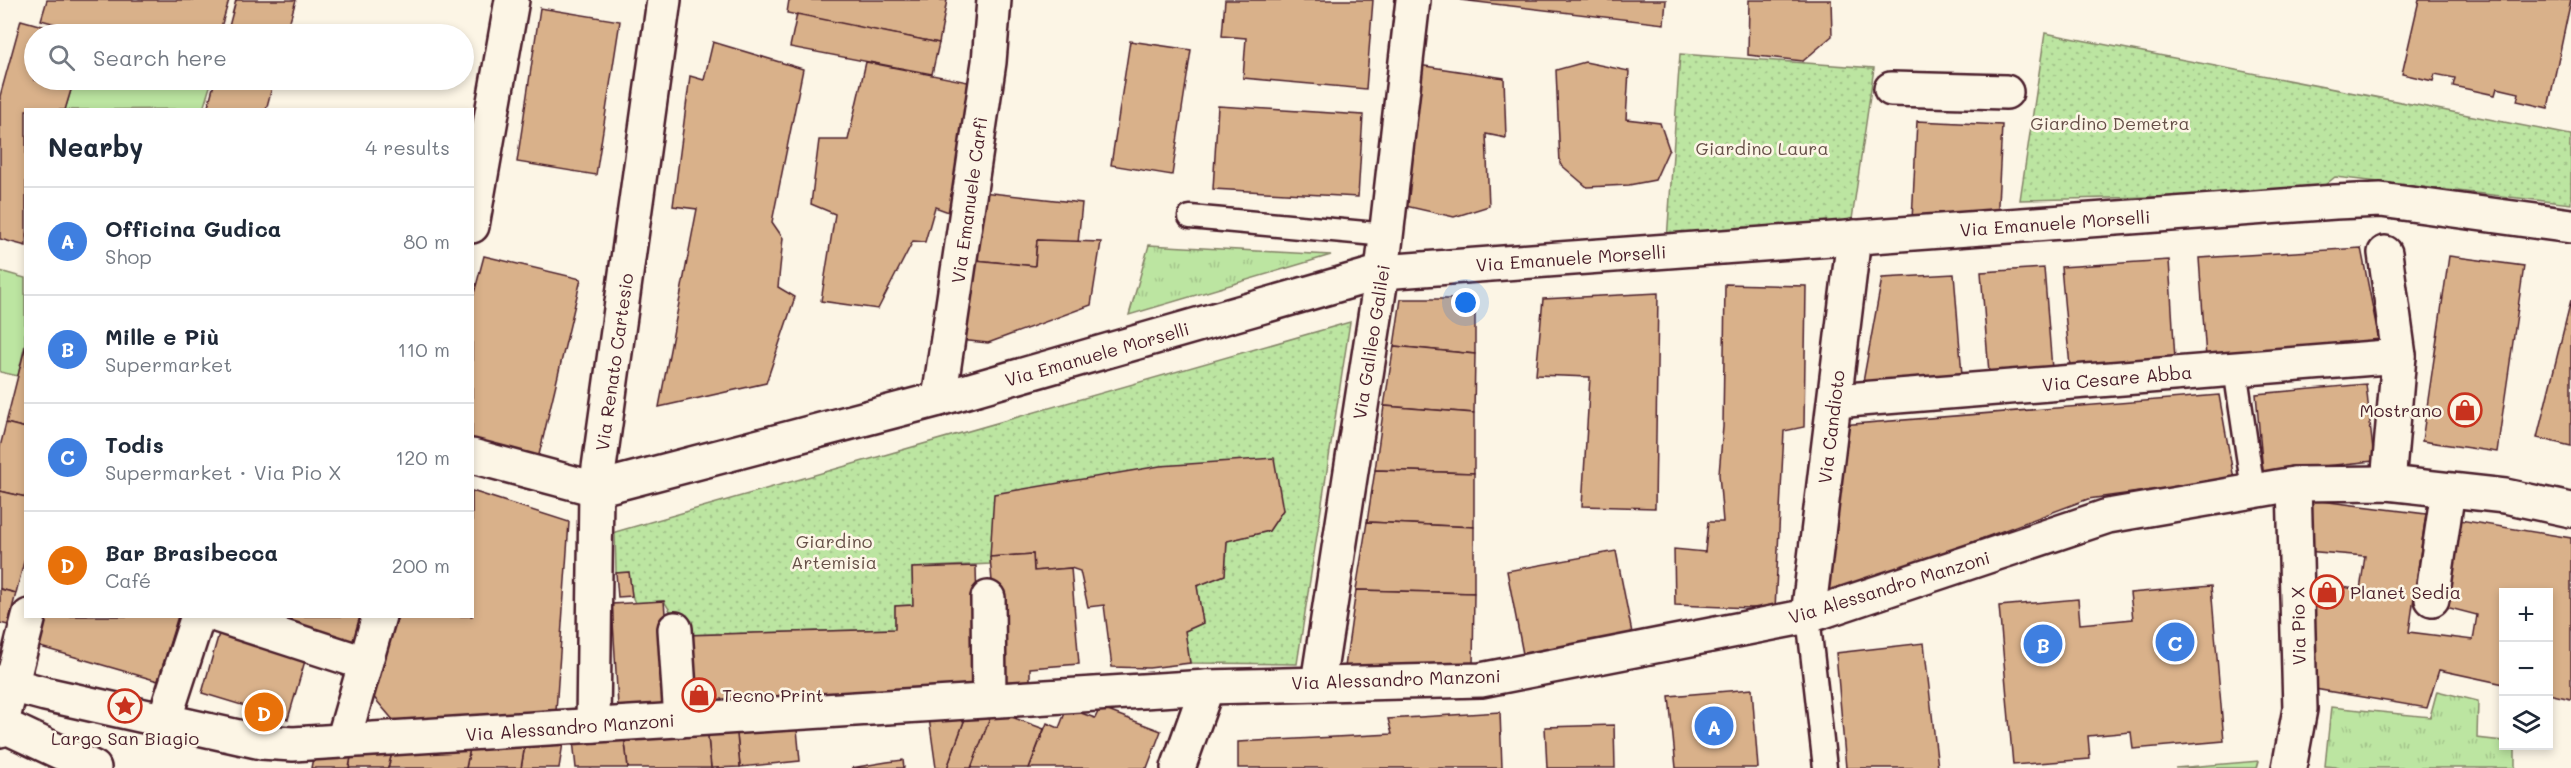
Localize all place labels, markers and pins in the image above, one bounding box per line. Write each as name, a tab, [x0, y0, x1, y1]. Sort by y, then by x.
shop icon: Mostrano	[2447, 392, 2483, 428]
place label: Mostrano	[2359, 398, 2442, 422]
shop icon: Planet Sedia	[2309, 574, 2345, 610]
place label: Planet Sedia	[2350, 580, 2461, 604]
pin: C	[2156, 620, 2194, 664]
pin: B	[2024, 622, 2062, 666]
shop icon: Tecno Print	[681, 677, 717, 713]
place label: Tecno Print	[722, 683, 824, 707]
place icon: Largo San Biagio	[107, 688, 143, 724]
pin: D	[244, 690, 284, 734]
pin: A	[1694, 704, 1734, 748]
place label: Largo San Biagio	[51, 726, 199, 750]

